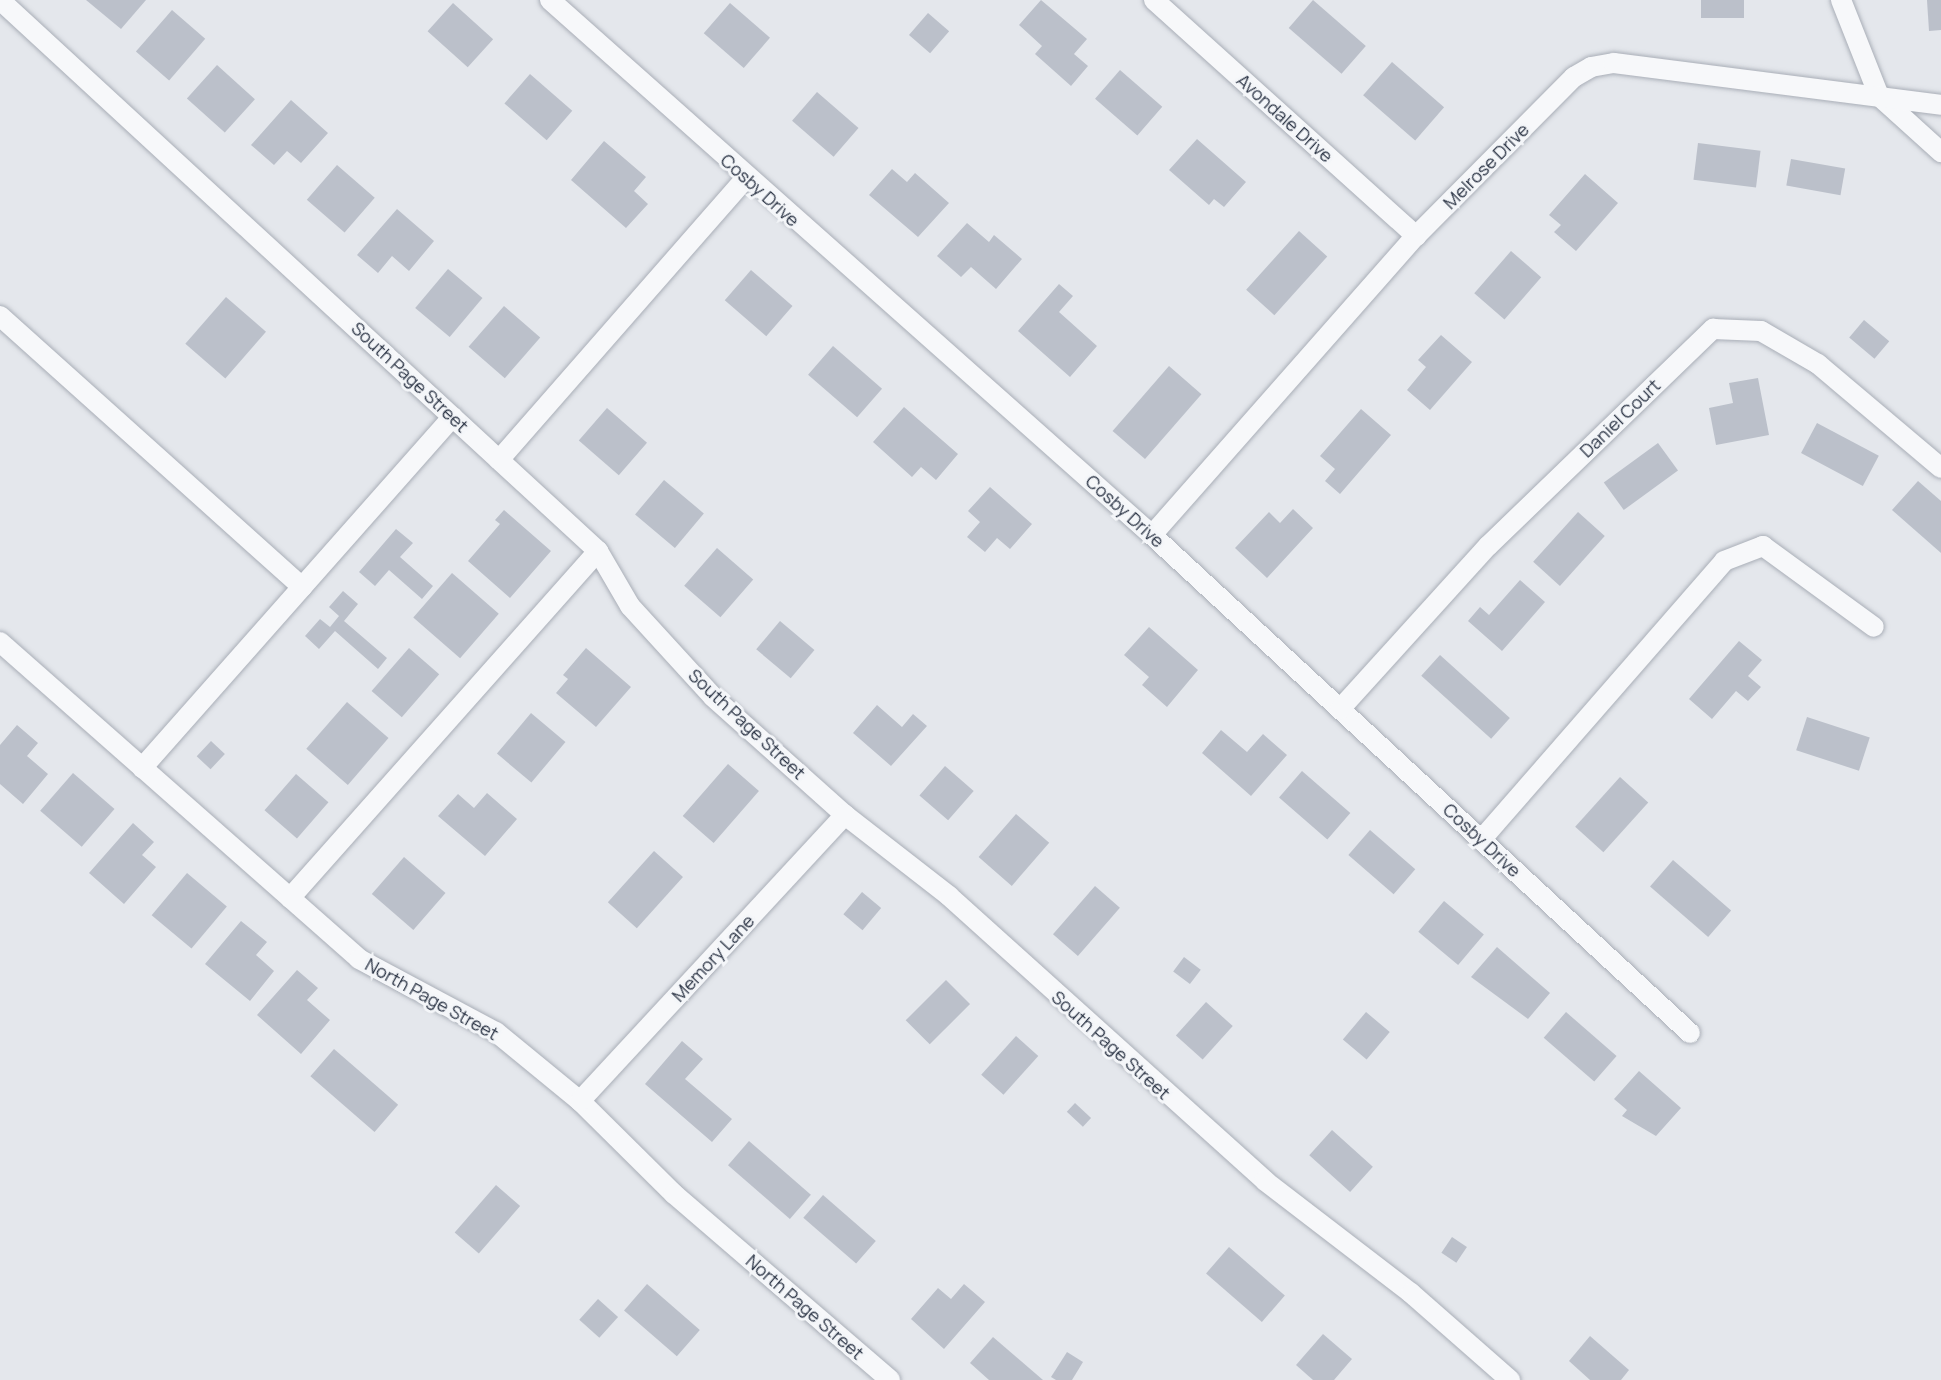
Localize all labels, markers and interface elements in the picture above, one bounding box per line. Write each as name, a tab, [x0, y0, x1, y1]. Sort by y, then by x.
street label: Avondale Drive	[1233, 69, 1337, 167]
street label: Melrose Drive	[1439, 119, 1533, 213]
street label: Cosby Drive	[716, 149, 804, 231]
street label: South Page Street	[347, 317, 473, 437]
street label: Daniel Court	[1575, 374, 1665, 462]
street label: Cosby Drive	[1081, 470, 1169, 552]
street label: South Page Street	[684, 664, 810, 784]
street label: Cosby Drive	[1439, 799, 1525, 881]
street label: Memory Lane	[667, 910, 759, 1006]
street label: North Page Street	[362, 953, 502, 1045]
street label: South Page Street	[1047, 986, 1175, 1104]
street label: North Page Street	[742, 1250, 868, 1364]

